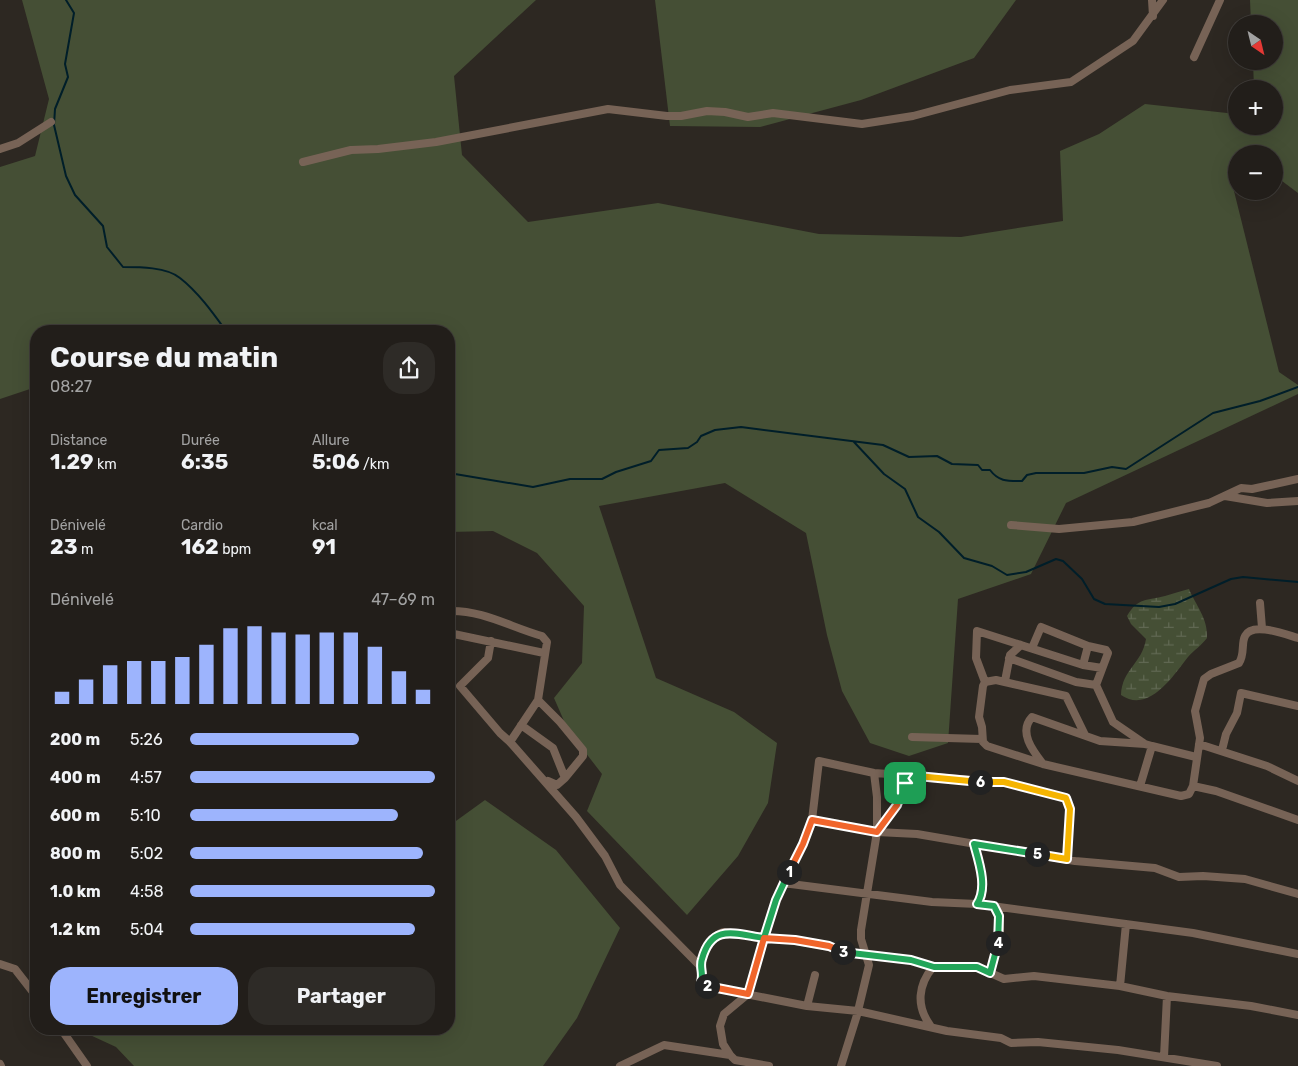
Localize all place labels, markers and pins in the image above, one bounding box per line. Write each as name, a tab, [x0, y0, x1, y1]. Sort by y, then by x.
pin	[884, 762, 926, 804]
pin: 6	[968, 770, 992, 794]
pin: 5	[1024, 842, 1050, 866]
pin: 1	[776, 860, 802, 884]
pin: 4	[986, 930, 1010, 956]
pin: 3	[830, 940, 856, 964]
pin: 2	[694, 974, 720, 998]

